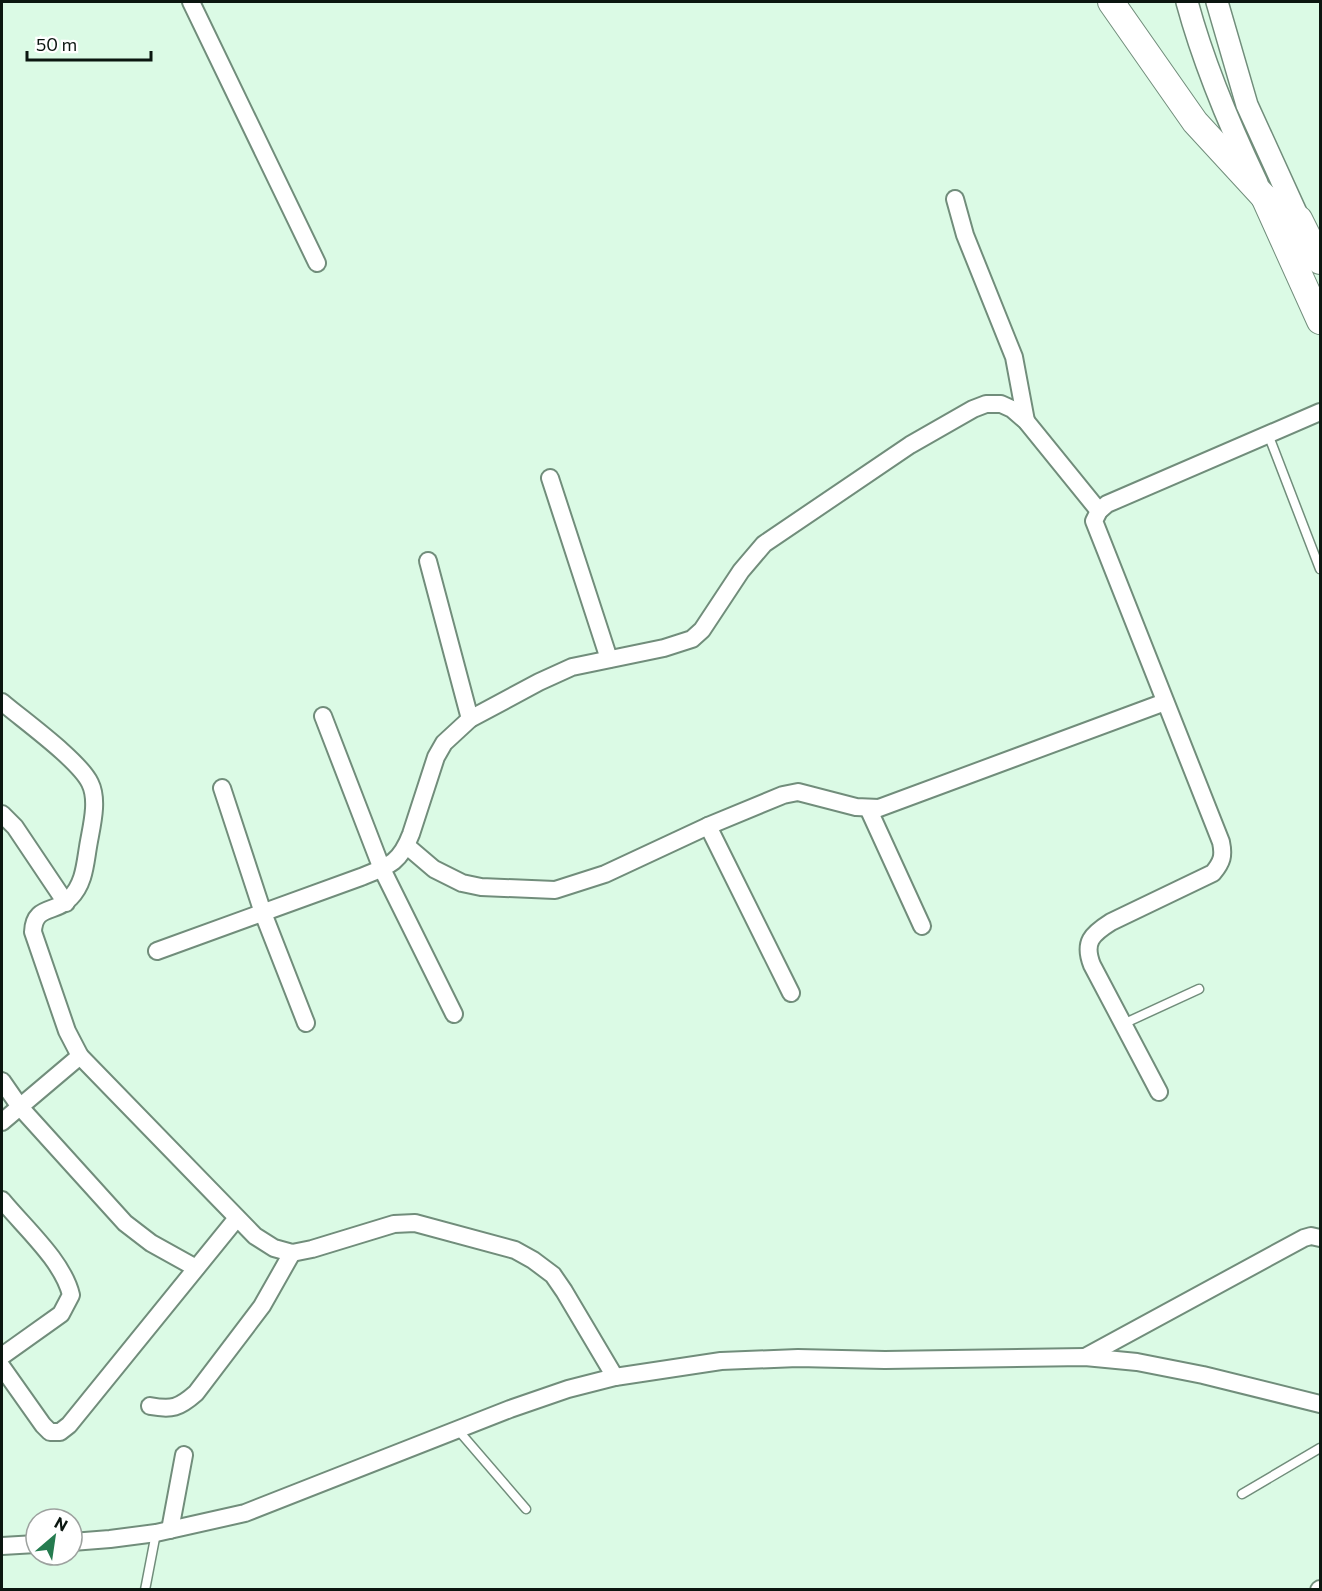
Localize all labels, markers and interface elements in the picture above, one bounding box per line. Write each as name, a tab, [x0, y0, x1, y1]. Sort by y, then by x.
scale bar	[27, 24, 152, 62]
text: 50 m	[36, 33, 77, 55]
north arrow	[24, 1507, 84, 1567]
text: N	[52, 1512, 71, 1535]

